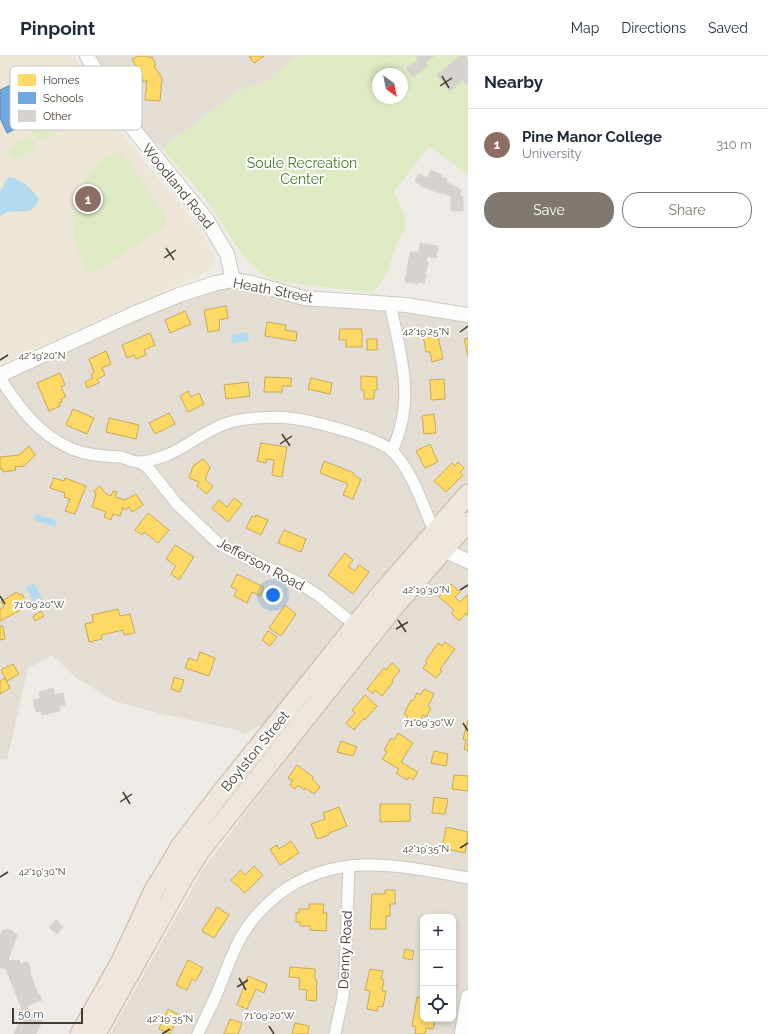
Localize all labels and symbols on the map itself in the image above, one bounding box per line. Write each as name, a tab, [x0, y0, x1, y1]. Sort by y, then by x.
legend	[10, 66, 142, 130]
north arrow	[372, 68, 408, 104]
text: Homes	[43, 74, 79, 87]
text: Schools	[43, 92, 84, 105]
text: Other	[43, 110, 72, 123]
street label: Woodland Road	[139, 140, 217, 232]
park label: Soule Recreation Center	[247, 155, 357, 187]
pin: 1	[75, 184, 101, 214]
street label: Heath Street	[232, 274, 315, 306]
text: 42°19'25"N	[403, 326, 449, 337]
text: 42°19'20"N	[18, 350, 66, 361]
street label: Jefferson Road	[215, 534, 307, 594]
text: 42°19'30"N	[402, 584, 450, 595]
your location	[263, 585, 283, 605]
text: 71°09'20"W	[14, 599, 65, 610]
street label: Boylston Street	[218, 707, 293, 795]
text: 71°09'30"W	[404, 717, 455, 728]
text: 42°19'35"N	[403, 843, 449, 854]
text: 42°19'30"N	[18, 866, 66, 877]
street label: Denny Road	[335, 910, 355, 990]
scale bar	[12, 1006, 83, 1025]
text: 71°09'20"W	[244, 1010, 295, 1021]
text: 42°19'35"N	[147, 1013, 193, 1024]

